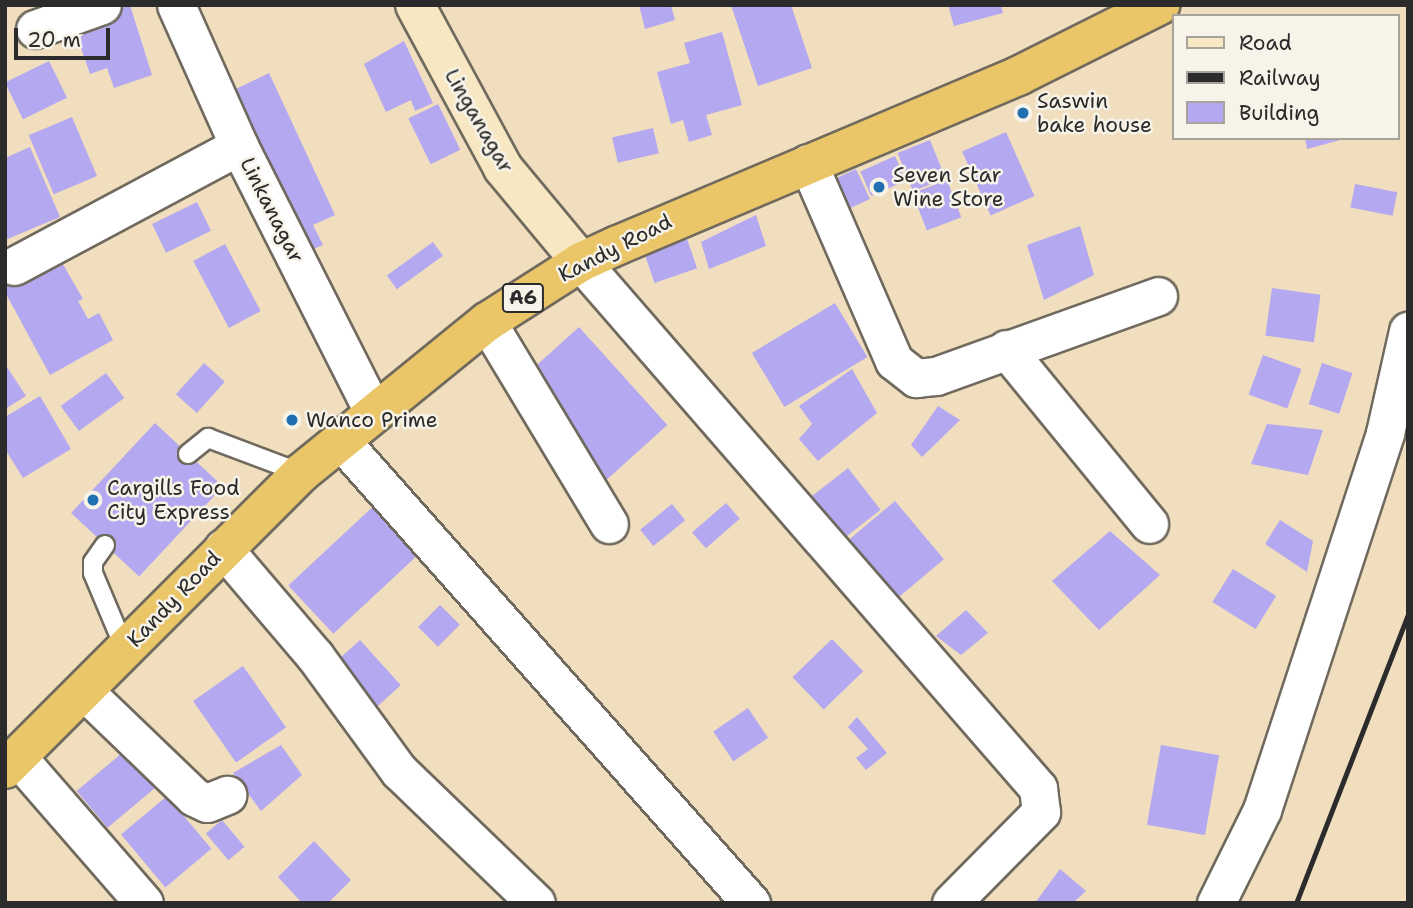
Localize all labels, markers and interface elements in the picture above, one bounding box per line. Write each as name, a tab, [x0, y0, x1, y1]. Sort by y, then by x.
scale bar	[18, 14, 114, 58]
legend	[1172, 14, 1399, 140]
text: 20 m	[27, 26, 81, 54]
text: Road	[1239, 29, 1292, 57]
street label: Linganagar	[439, 64, 519, 178]
text: Railway	[1239, 64, 1321, 92]
place label: Saswin bake house	[1037, 88, 1152, 138]
text: Building	[1239, 99, 1319, 127]
marker: Saswin bake house	[1015, 105, 1031, 121]
street label: Linkanagar	[235, 153, 309, 267]
place label: Seven Star Wine Store	[893, 162, 1004, 212]
marker: Seven Star Wine Store	[871, 179, 887, 195]
street label: Kandy Road	[554, 209, 676, 287]
road number: A6	[500, 282, 546, 314]
place label: Wanco Prime	[306, 407, 438, 433]
marker: Wanco Prime	[284, 412, 300, 428]
place label: Cargills Food City Express	[107, 475, 240, 525]
marker: Cargills Food City Express	[85, 492, 101, 508]
street label: Kandy Road	[122, 546, 226, 652]

